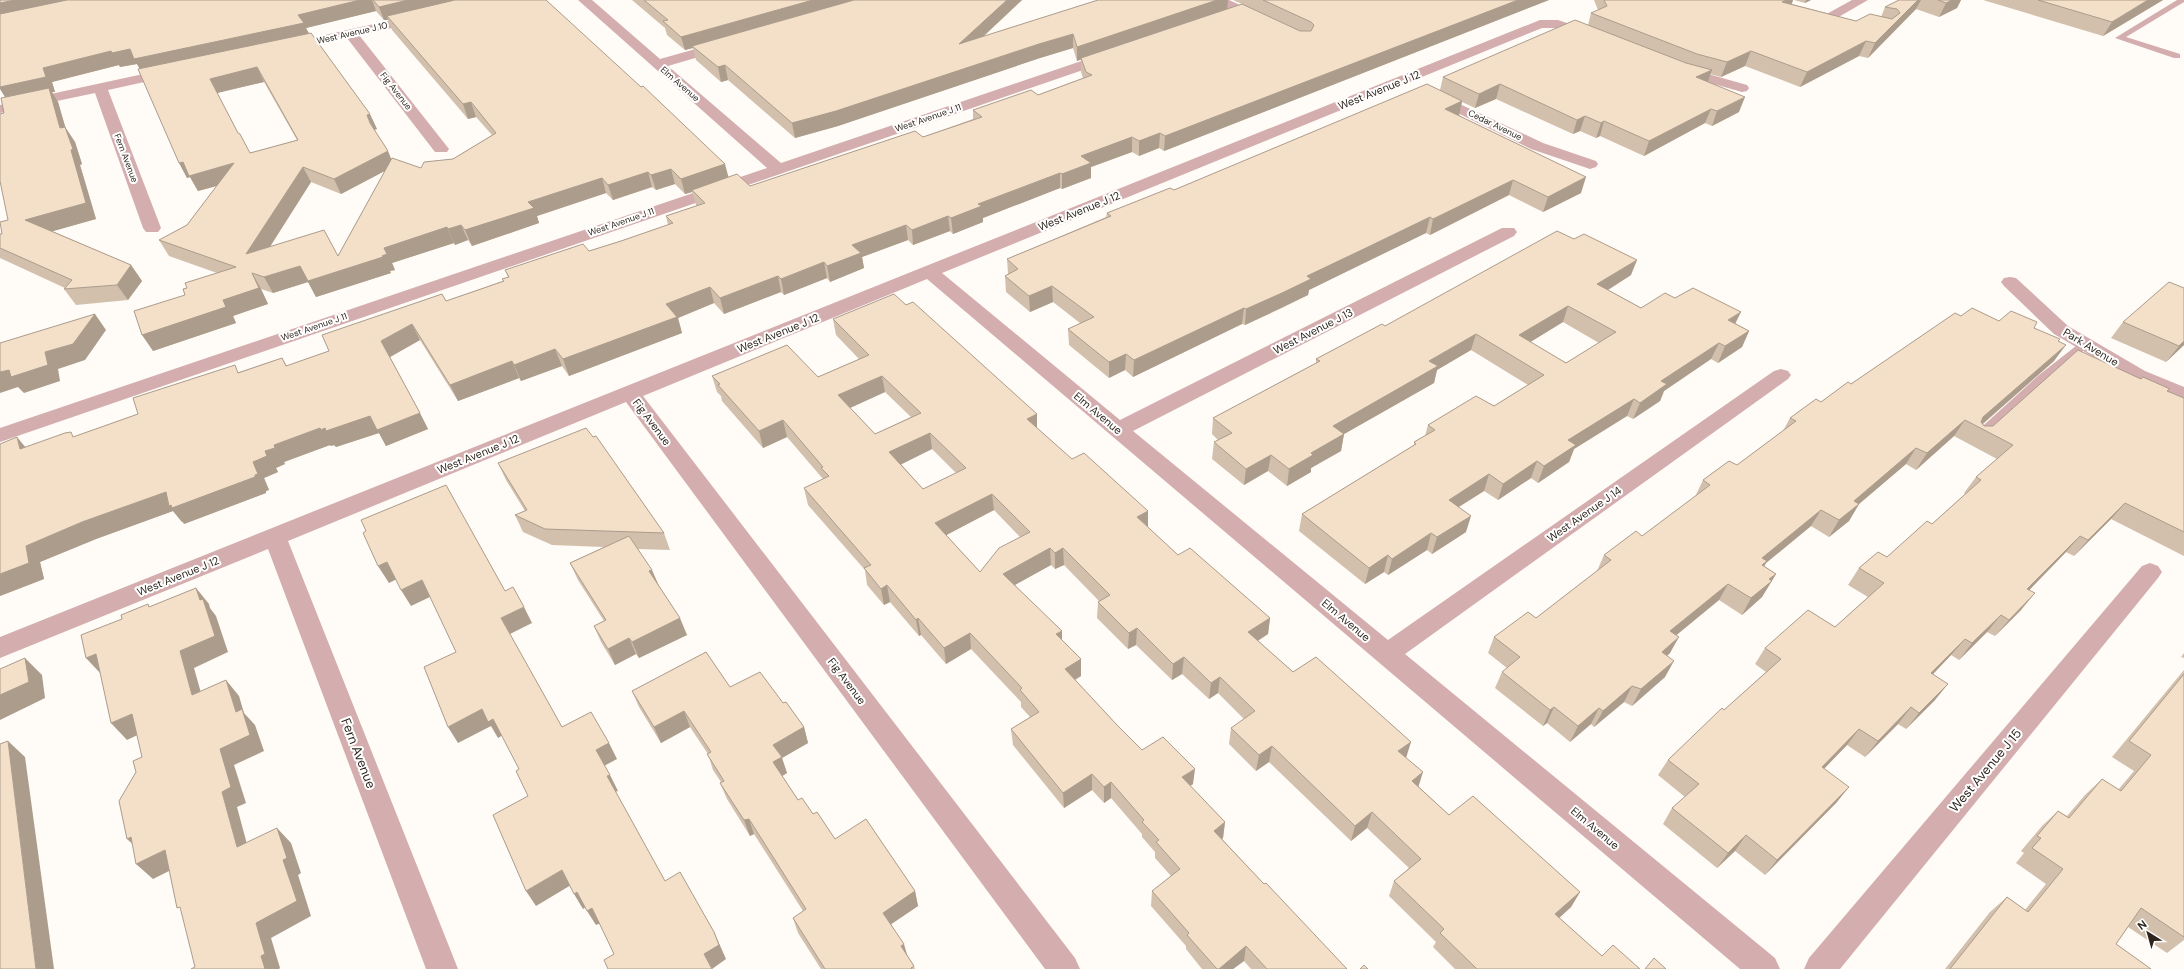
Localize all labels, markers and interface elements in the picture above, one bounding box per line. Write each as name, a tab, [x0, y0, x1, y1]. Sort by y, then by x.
street label: West Avenue J 10	[315, 19, 389, 47]
street label: Elm Avenue	[658, 64, 702, 104]
street label: West Avenue J 12	[1336, 67, 1422, 113]
street label: Fig Avenue	[377, 70, 415, 112]
street label: West Avenue J 11	[893, 101, 963, 135]
street label: Cedar Avenue	[1466, 107, 1524, 143]
street label: Fern Avenue	[111, 132, 141, 184]
street label: West Avenue J 12	[1036, 188, 1122, 234]
street label: West Avenue J 11	[586, 205, 656, 239]
street label: West Avenue J 13	[1271, 305, 1355, 357]
street label: West Avenue J 11	[279, 310, 349, 344]
street label: West Avenue J 12	[735, 310, 821, 356]
street label: Park Avenue	[2061, 325, 2121, 369]
street label: Elm Avenue	[1071, 389, 1125, 437]
street label: Fig Avenue	[630, 396, 674, 448]
street label: West Avenue J 12	[435, 431, 521, 477]
street label: West Avenue J 14	[1544, 483, 1624, 545]
street label: West Avenue J 12	[135, 553, 221, 599]
street label: Elm Avenue	[1319, 596, 1373, 644]
street label: Fig Avenue	[825, 655, 869, 707]
street label: Fern Avenue	[337, 716, 380, 791]
street label: West Avenue J 15	[1946, 725, 2025, 816]
street label: Elm Avenue	[1568, 804, 1622, 852]
north arrow	[2128, 913, 2168, 953]
text: N	[2135, 917, 2149, 933]

